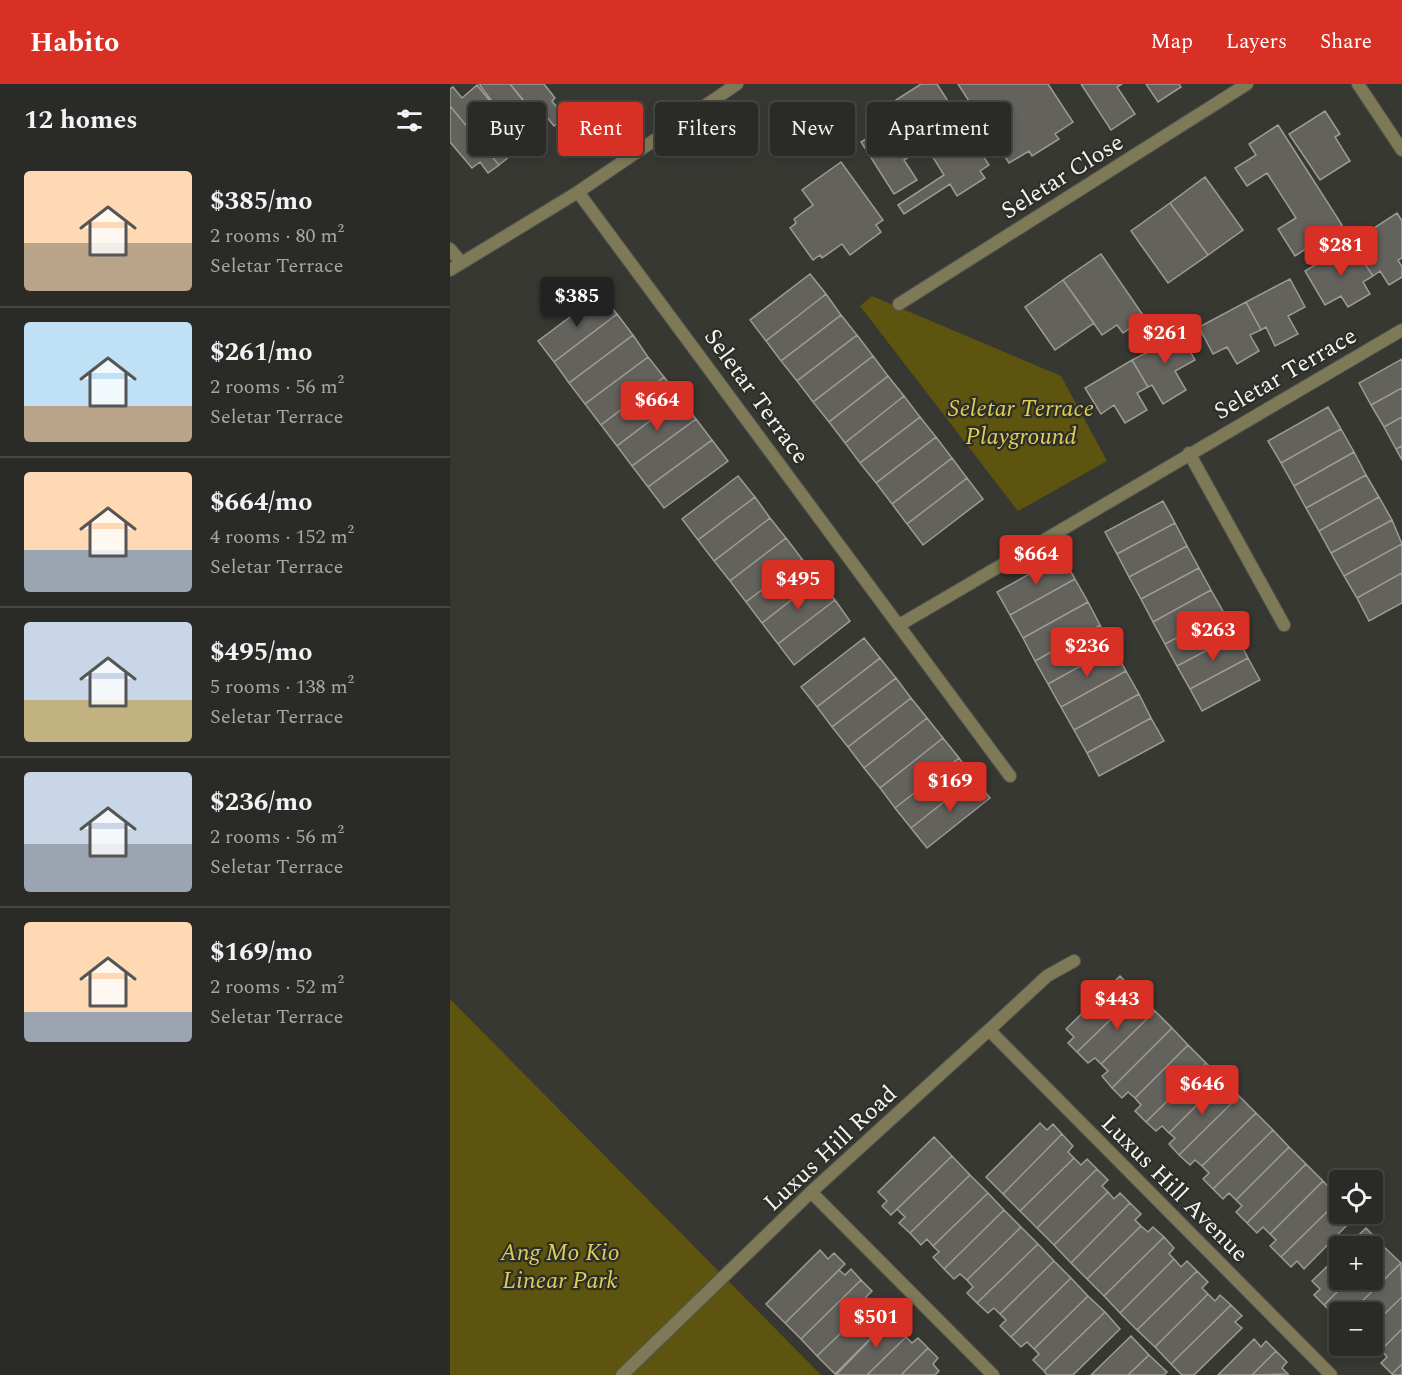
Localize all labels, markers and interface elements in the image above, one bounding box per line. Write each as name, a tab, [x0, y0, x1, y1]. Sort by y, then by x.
text: Habito	[30, 21, 119, 64]
text: Map	[1151, 26, 1193, 58]
text: Layers	[1226, 26, 1287, 58]
text: Share	[1320, 26, 1372, 58]
text: 12 homes	[24, 100, 138, 140]
chip: Buy	[468, 102, 546, 156]
chip: Rent	[558, 102, 643, 156]
chip: Filters	[655, 102, 758, 156]
chip: New	[770, 102, 855, 156]
chip: Apartment	[867, 102, 1011, 156]
icon: filters	[393, 104, 426, 137]
street label: Seletar Close	[994, 125, 1131, 229]
text: $385/mo	[210, 181, 313, 221]
icon: home	[72, 195, 144, 267]
text: 2 rooms · 80 m²	[210, 221, 344, 251]
pin: $281	[1305, 226, 1377, 277]
text: $281	[1319, 230, 1363, 260]
text: Seletar Terrace	[210, 251, 343, 281]
pin: $385	[541, 277, 613, 328]
text: $385	[555, 281, 599, 311]
pin: $261	[1129, 314, 1201, 365]
text: $261	[1143, 318, 1187, 348]
street label: Seletar Terrace	[1207, 318, 1364, 429]
street label: Seletar Terrace	[695, 321, 818, 472]
text: $261/mo	[210, 332, 313, 372]
icon: home	[72, 346, 144, 418]
text: 2 rooms · 56 m²	[210, 372, 344, 402]
pin: $664	[621, 381, 693, 432]
text: $664	[635, 385, 679, 415]
park label: Seletar Terrace Playground	[948, 391, 1094, 455]
text: Seletar Terrace	[210, 402, 343, 432]
text: $664/mo	[210, 482, 313, 522]
icon: home	[72, 496, 144, 568]
text: 4 rooms · 152 m²	[210, 522, 354, 552]
pin: $664	[1000, 535, 1072, 586]
text: $664	[1014, 539, 1058, 569]
text: Seletar Terrace	[210, 552, 343, 582]
pin: $495	[762, 560, 834, 611]
text: $495	[776, 564, 820, 594]
pin: $263	[1177, 611, 1249, 662]
text: $263	[1191, 615, 1235, 645]
pin: $236	[1051, 627, 1123, 678]
text: $236	[1065, 631, 1109, 661]
text: $495/mo	[210, 632, 313, 672]
icon: home	[72, 646, 144, 718]
text: 5 rooms · 138 m²	[210, 672, 354, 702]
text: Seletar Terrace	[210, 702, 343, 732]
pin: $169	[914, 762, 986, 813]
text: $169	[928, 766, 972, 796]
text: $236/mo	[210, 782, 313, 822]
icon: home	[72, 796, 144, 868]
text: 2 rooms · 56 m²	[210, 822, 344, 852]
text: Seletar Terrace	[210, 852, 343, 882]
text: $169/mo	[210, 932, 313, 972]
icon: home	[72, 946, 144, 1018]
text: 2 rooms · 52 m²	[210, 972, 344, 1002]
pin: $443	[1081, 980, 1153, 1031]
text: $443	[1095, 984, 1139, 1014]
text: Seletar Terrace	[210, 1002, 343, 1032]
pin: $646	[1166, 1065, 1238, 1116]
text: $646	[1180, 1069, 1224, 1099]
street label: Luxus Hill Road	[756, 1077, 906, 1220]
street label: Luxus Hill Avenue	[1092, 1106, 1257, 1271]
map controls	[1329, 1170, 1383, 1356]
button: locate	[1329, 1170, 1383, 1224]
park label: Ang Mo Kio Linear Park	[499, 1235, 620, 1299]
button: +	[1329, 1236, 1383, 1290]
pin: $501	[840, 1298, 912, 1349]
text: $501	[854, 1302, 898, 1332]
button: −	[1329, 1302, 1383, 1356]

